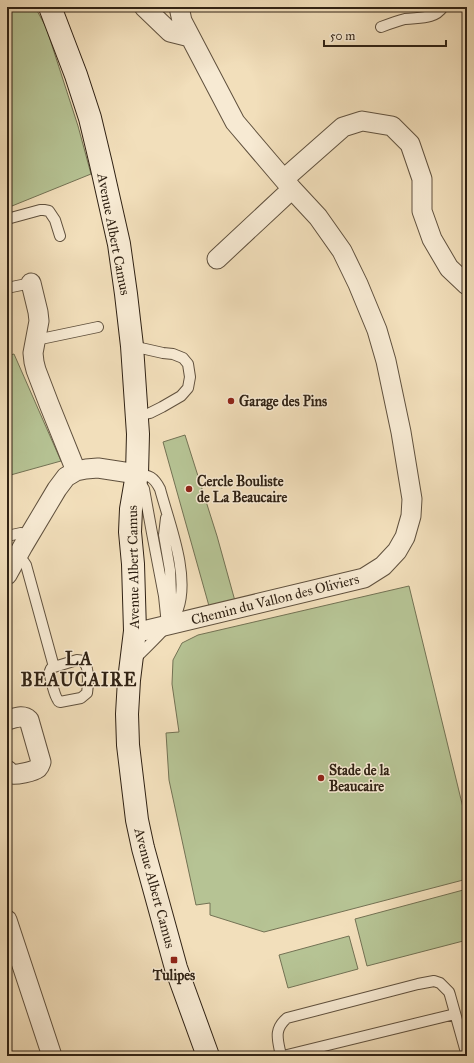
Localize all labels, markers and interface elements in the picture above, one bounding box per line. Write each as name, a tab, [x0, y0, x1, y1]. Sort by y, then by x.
scale bar	[324, 22, 446, 48]
text: 50 m	[330, 29, 355, 43]
street label: Avenue Albert Camus	[93, 171, 134, 296]
place label: Garage des Pins	[239, 393, 327, 411]
marker: Garage des Pins	[226, 396, 236, 406]
place label: Cercle Bouliste de La Beaucaire	[197, 473, 287, 506]
marker: Cercle Bouliste de La Beaucaire	[184, 484, 194, 494]
street label: Avenue Albert Camus	[124, 505, 143, 630]
street label: Chemin du Vallon des Oliviers	[189, 570, 361, 629]
district label: LA BEAUCAIRE	[21, 648, 137, 691]
place label: Stade de la Beaucaire	[329, 762, 390, 795]
marker: Stade de la Beaucaire	[316, 773, 326, 783]
street label: Avenue Albert Camus	[130, 825, 179, 950]
marker: Tulipes	[169, 955, 179, 965]
place label: Tulipes	[152, 967, 195, 985]

